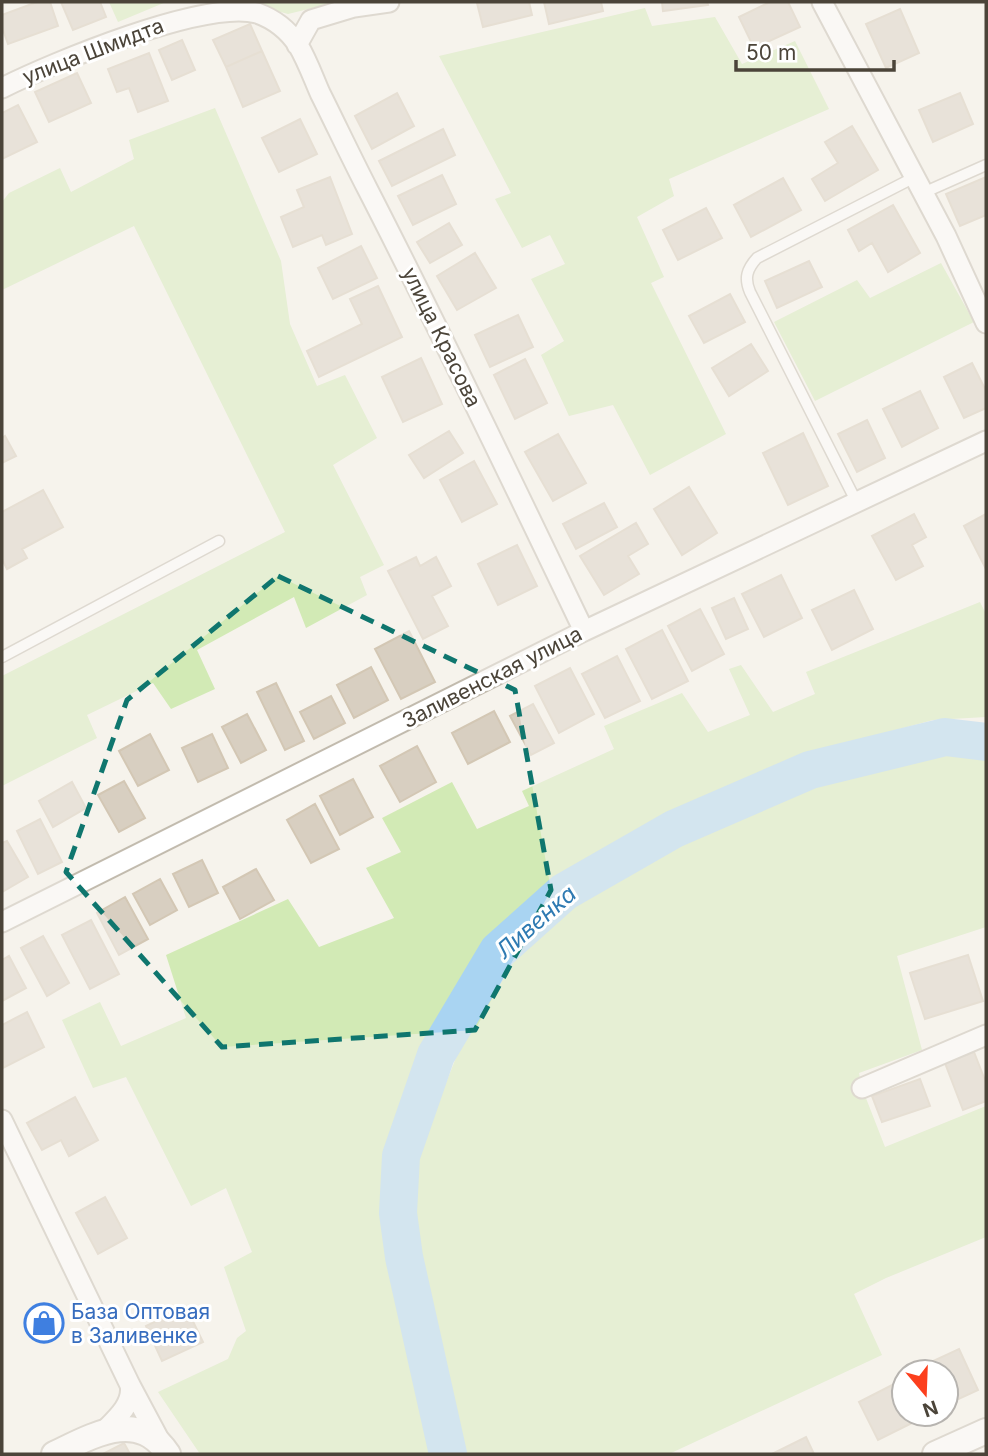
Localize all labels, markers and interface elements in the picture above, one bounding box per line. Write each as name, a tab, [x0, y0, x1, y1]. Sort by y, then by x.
street label: улица Шмидта	[19, 13, 167, 89]
scale bar	[736, 28, 894, 72]
text: 50 m	[746, 40, 796, 65]
street label: улица Красова	[397, 263, 487, 411]
street label: Заливенская улица	[398, 621, 586, 733]
water label: Ливенка	[490, 880, 582, 964]
place label: База Оптовая в Заливенке	[71, 1299, 210, 1348]
shop icon: База Оптовая в Заливенке	[23, 1302, 65, 1344]
north arrow	[890, 1358, 960, 1428]
text: N	[920, 1395, 941, 1422]

